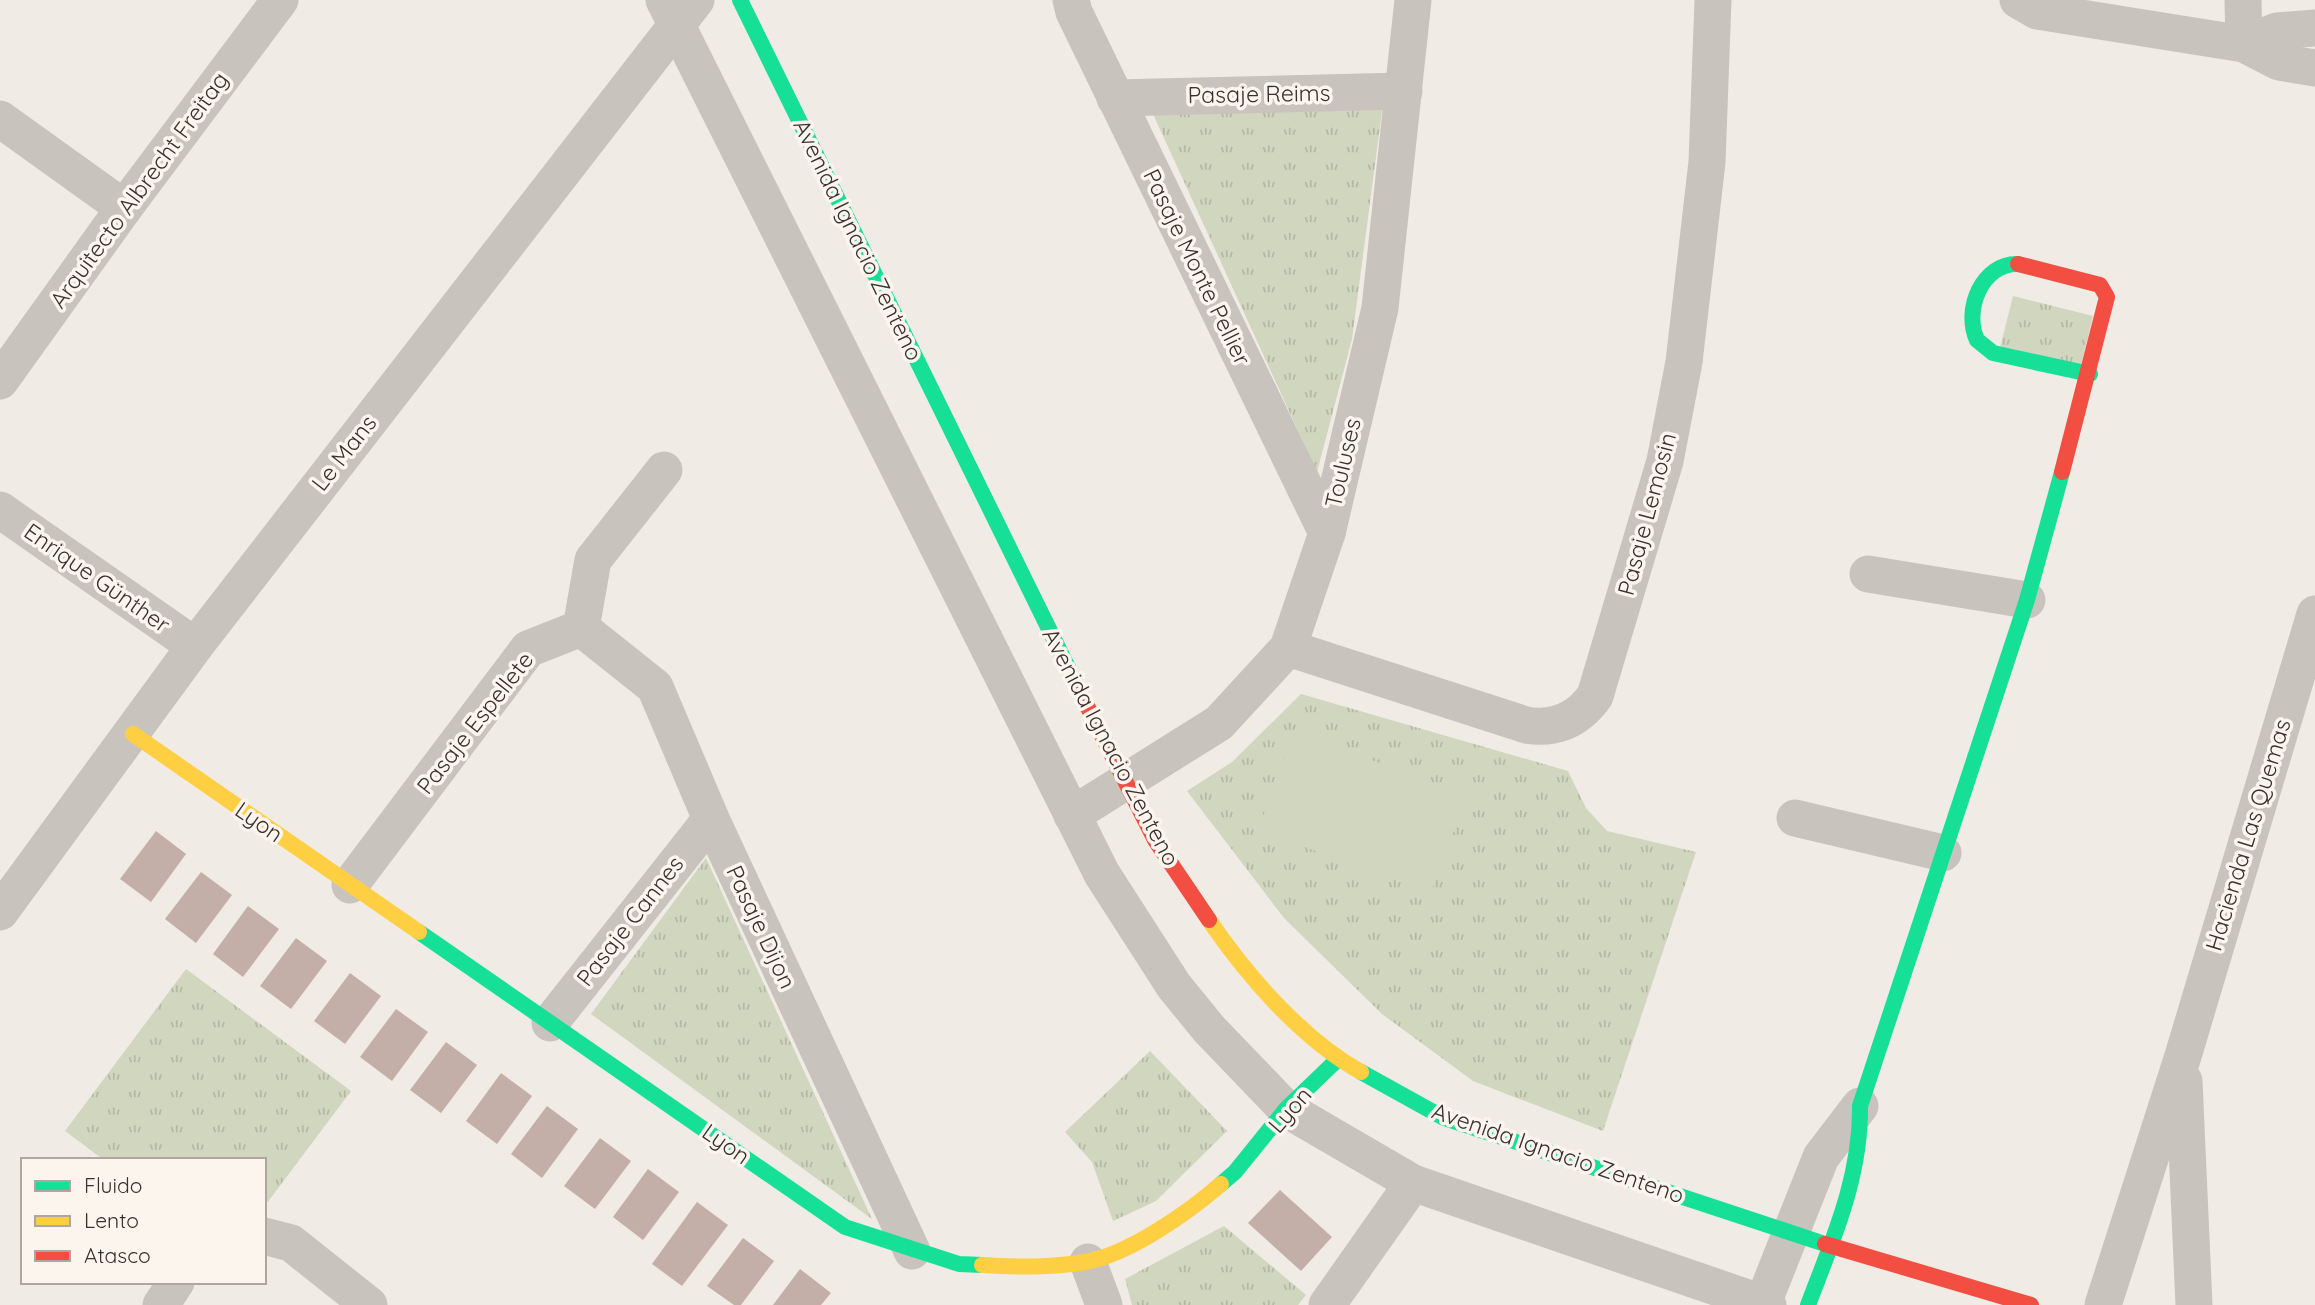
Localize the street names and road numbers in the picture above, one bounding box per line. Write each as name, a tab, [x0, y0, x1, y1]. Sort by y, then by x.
street label: Arquitecto Albrecht Freitag	[43, 66, 234, 314]
street label: Pasaje Reims	[1187, 78, 1331, 109]
street label: Avenida Ignacio Zenteno	[787, 114, 930, 365]
street label: Pasaje Monte Pellier	[1137, 164, 1258, 370]
street label: Le Mans	[305, 409, 382, 497]
street label: Touluses	[1318, 415, 1367, 510]
street label: Pasaje Lemosin	[1611, 429, 1682, 598]
street label: Enrique Günther	[19, 517, 176, 639]
street label: Avenida Ignacio Zenteno	[1036, 623, 1186, 871]
street label: Pasaje Espellete	[410, 646, 539, 800]
street label: Hacienda Las Quemas	[2198, 716, 2297, 954]
street label: Lyon	[230, 795, 289, 848]
street label: Pasaje Cannes	[570, 850, 689, 992]
street label: Pasaje Dijon	[720, 860, 803, 993]
street label: Lyon	[1262, 1081, 1318, 1139]
street label: Avenida Ignacio Zenteno	[1428, 1096, 1688, 1209]
street label: Lyon	[697, 1117, 756, 1170]

